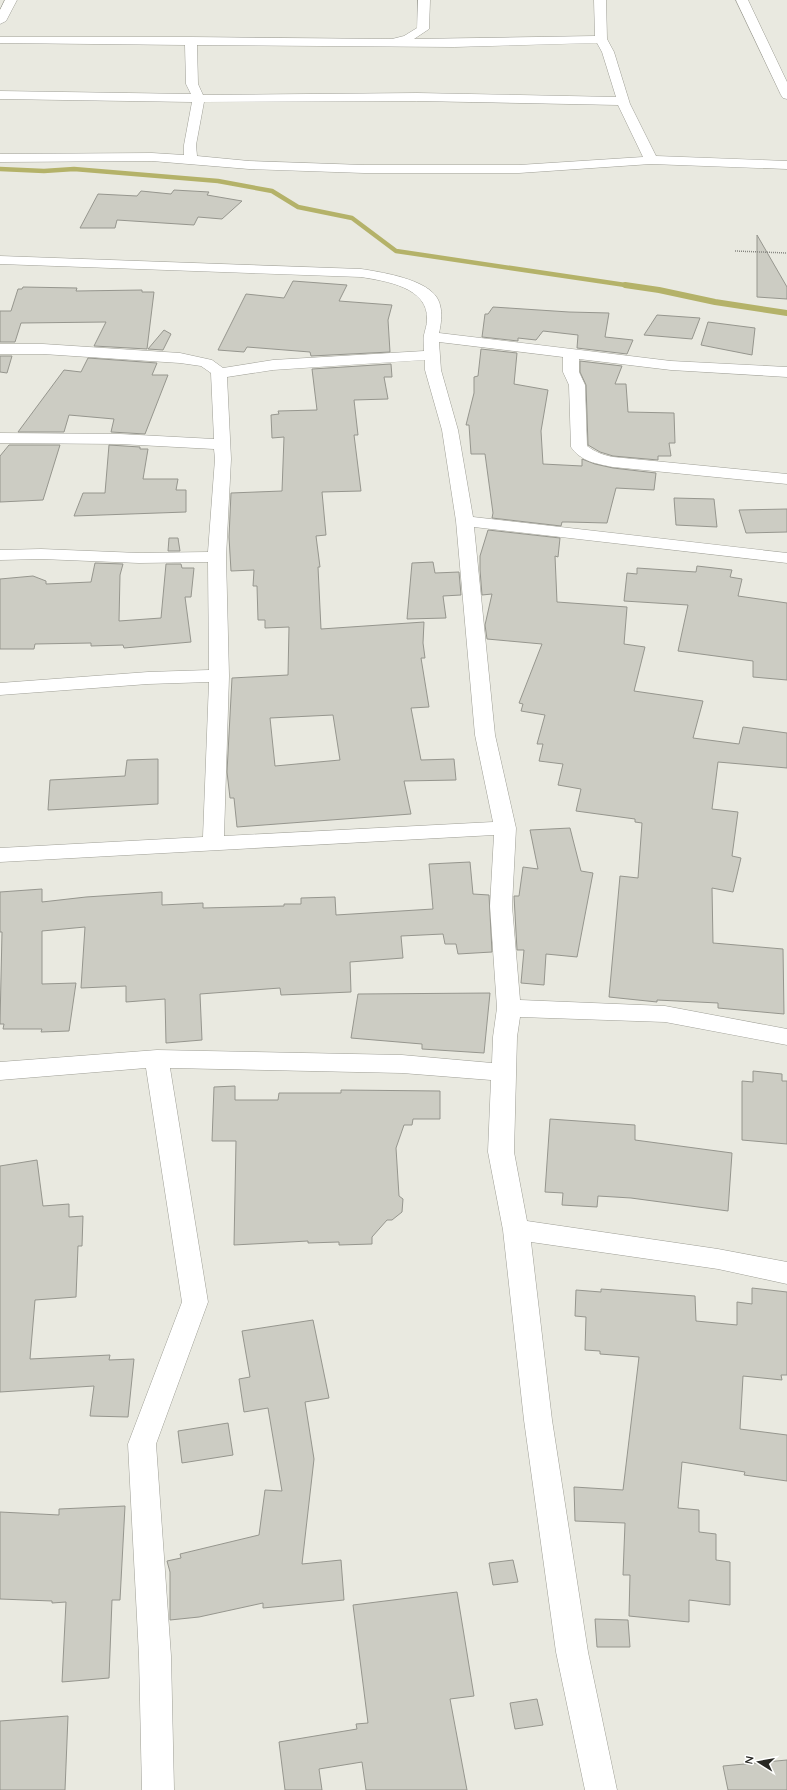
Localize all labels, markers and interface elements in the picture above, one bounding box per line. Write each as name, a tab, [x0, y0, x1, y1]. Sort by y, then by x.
north arrow	[739, 1742, 779, 1782]
text: N	[742, 1755, 757, 1765]

